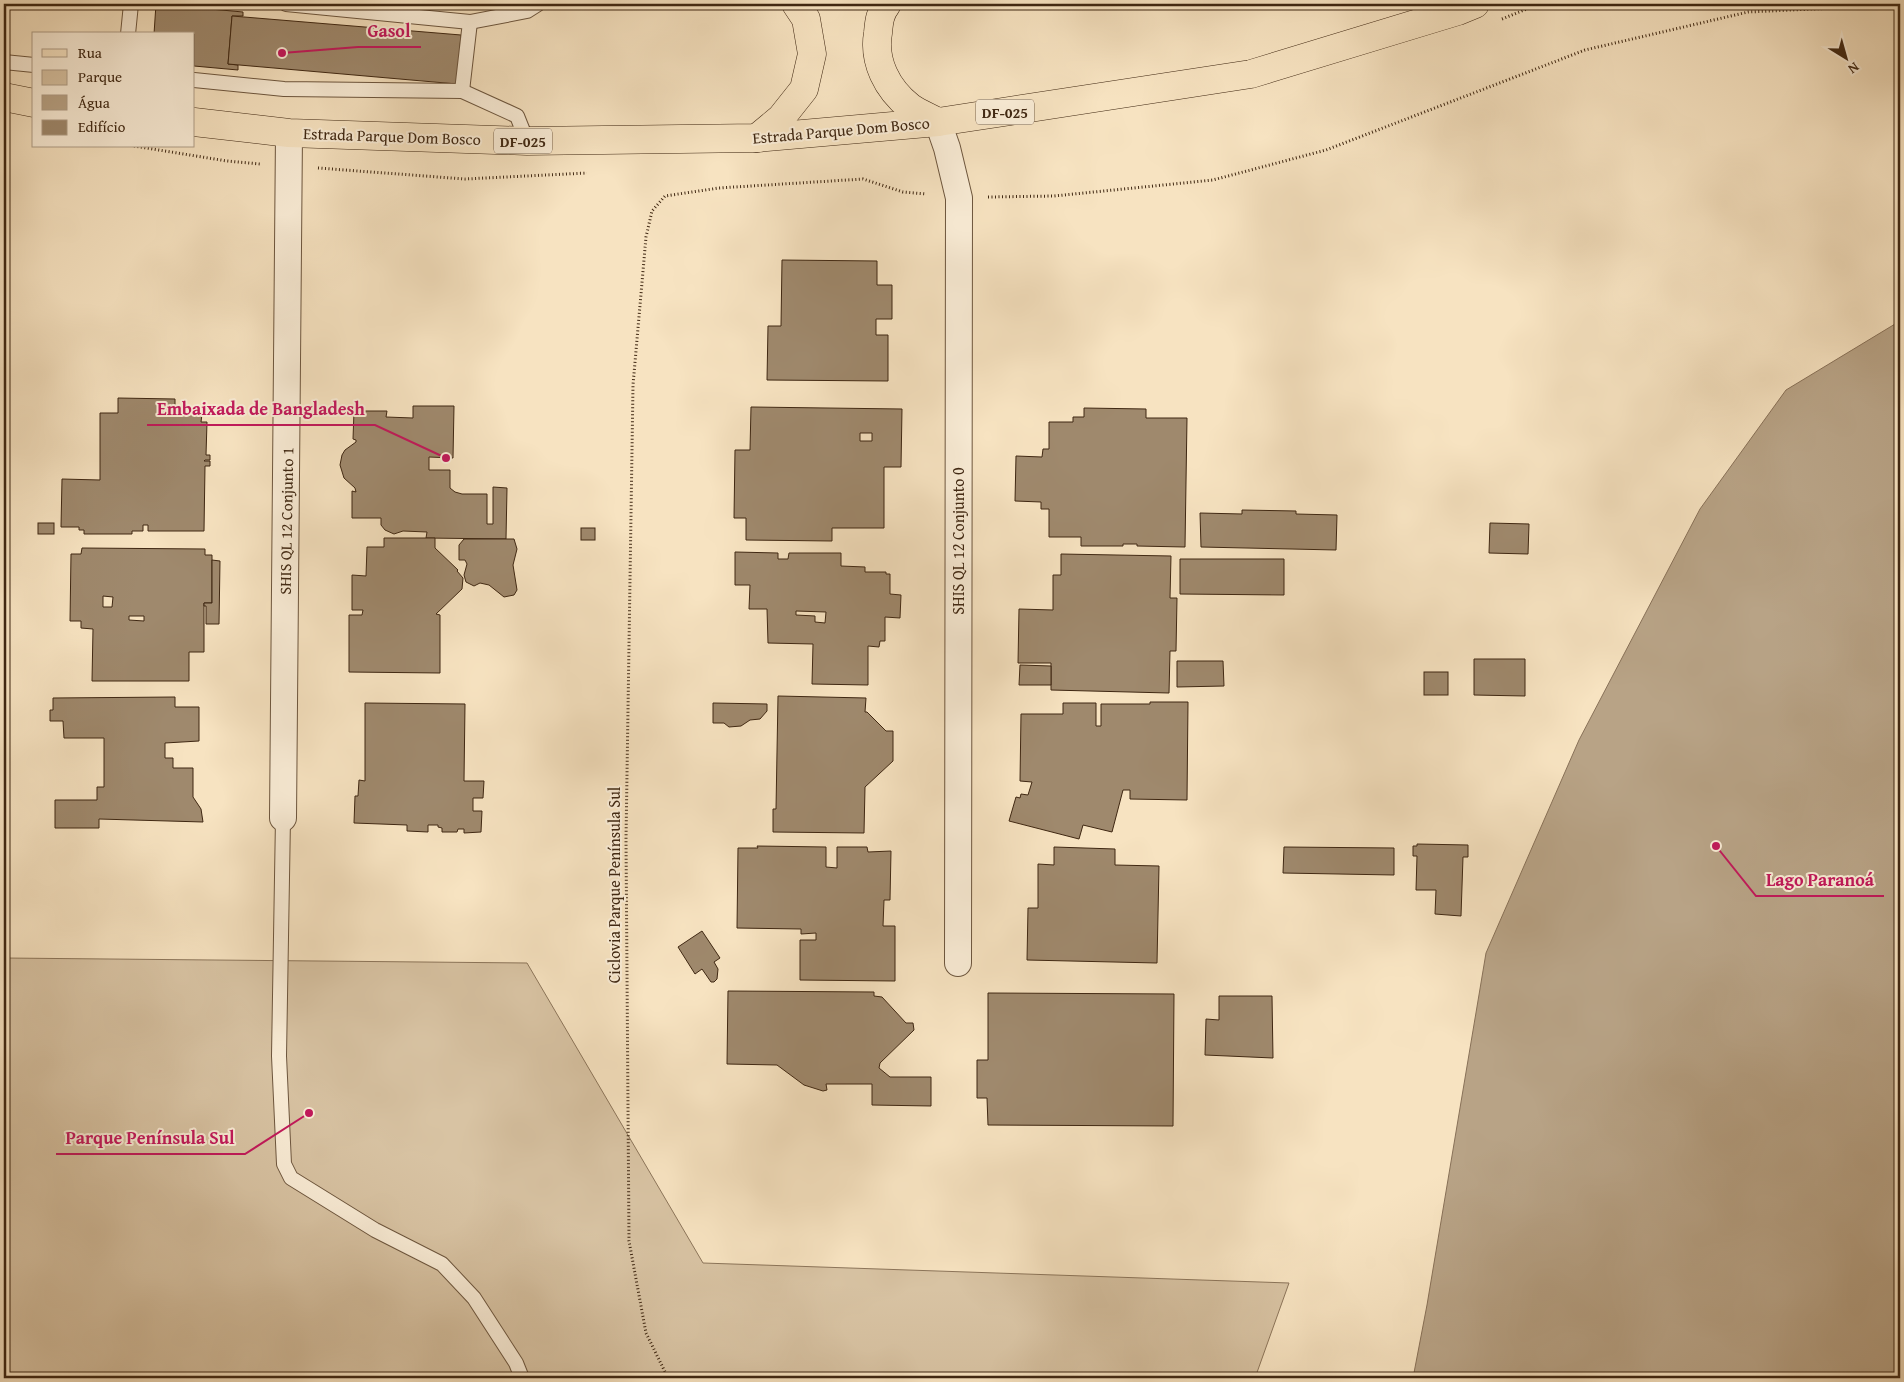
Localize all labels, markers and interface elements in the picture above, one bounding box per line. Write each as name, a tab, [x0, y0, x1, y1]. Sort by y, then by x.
callout: Gasol	[358, 14, 421, 47]
text: Gasol	[367, 17, 411, 44]
legend	[32, 32, 195, 148]
north arrow	[1822, 32, 1872, 82]
text: Rua	[78, 42, 102, 63]
text: N	[1844, 58, 1864, 80]
text: Parque	[78, 66, 122, 87]
text: Água	[78, 92, 110, 113]
road number: DF-025	[976, 100, 1034, 124]
street label: Estrada Parque Dom Bosco	[751, 110, 931, 150]
text: Edifício	[78, 116, 126, 137]
street label: Estrada Parque Dom Bosco	[303, 121, 481, 151]
road number: DF-025	[494, 128, 552, 154]
callout: Embaixada de Bangladesh	[147, 392, 375, 425]
text: Embaixada de Bangladesh	[157, 395, 365, 422]
street label: SHIS QL 12 Conjunto 1	[273, 447, 299, 595]
street label: SHIS QL 12 Conjunto 0	[946, 467, 970, 615]
street label: Ciclovia Parque Península Sul	[602, 786, 626, 983]
callout: Lago Paranoá	[1756, 863, 1884, 896]
text: Lago Paranoá	[1766, 866, 1875, 893]
callout: Parque Península Sul	[56, 1121, 245, 1154]
text: Parque Península Sul	[65, 1124, 235, 1151]

